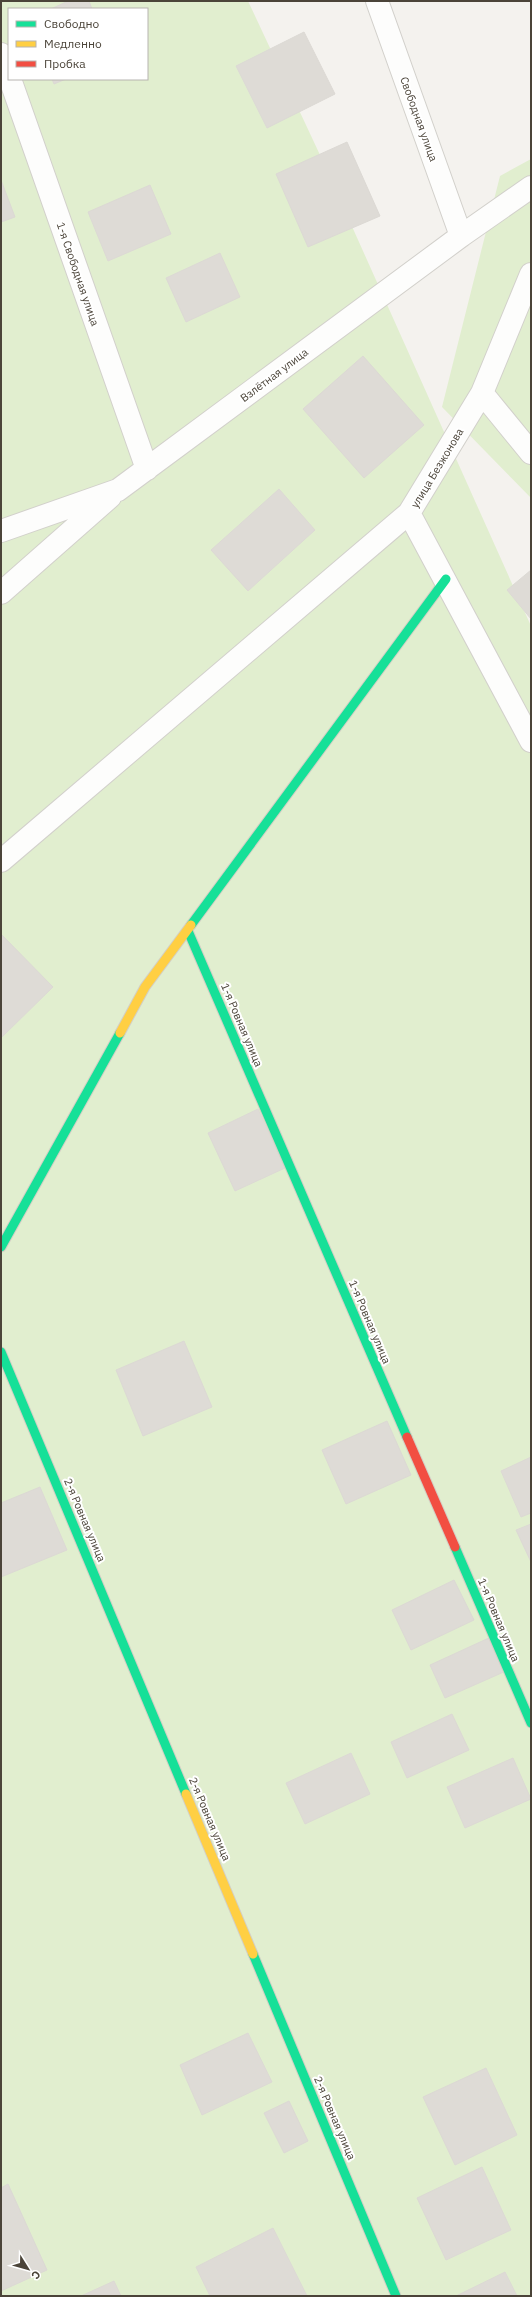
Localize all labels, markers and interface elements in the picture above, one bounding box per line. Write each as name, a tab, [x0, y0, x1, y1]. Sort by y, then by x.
legend	[8, 8, 148, 80]
text: Свободно	[44, 16, 100, 31]
text: Медленно	[44, 36, 102, 51]
text: Пробка	[44, 56, 86, 71]
street label: Свободная улица	[397, 75, 441, 164]
street label: 1-я Свободная улица	[54, 220, 102, 328]
street label: Взлётная улица	[237, 345, 311, 405]
street label: улица Безжонова	[408, 425, 466, 510]
street label: 1-я Ровная улица	[218, 981, 266, 1069]
street label: 1-я Ровная улица	[346, 1278, 394, 1366]
street label: 2-я Ровная улица	[61, 1476, 109, 1564]
street label: 1-я Ровная улица	[475, 1576, 523, 1664]
street label: 2-я Ровная улица	[186, 1775, 234, 1863]
street label: 2-я Ровная улица	[311, 2074, 359, 2162]
north arrow	[8, 2249, 48, 2289]
text: С	[28, 2268, 44, 2282]

